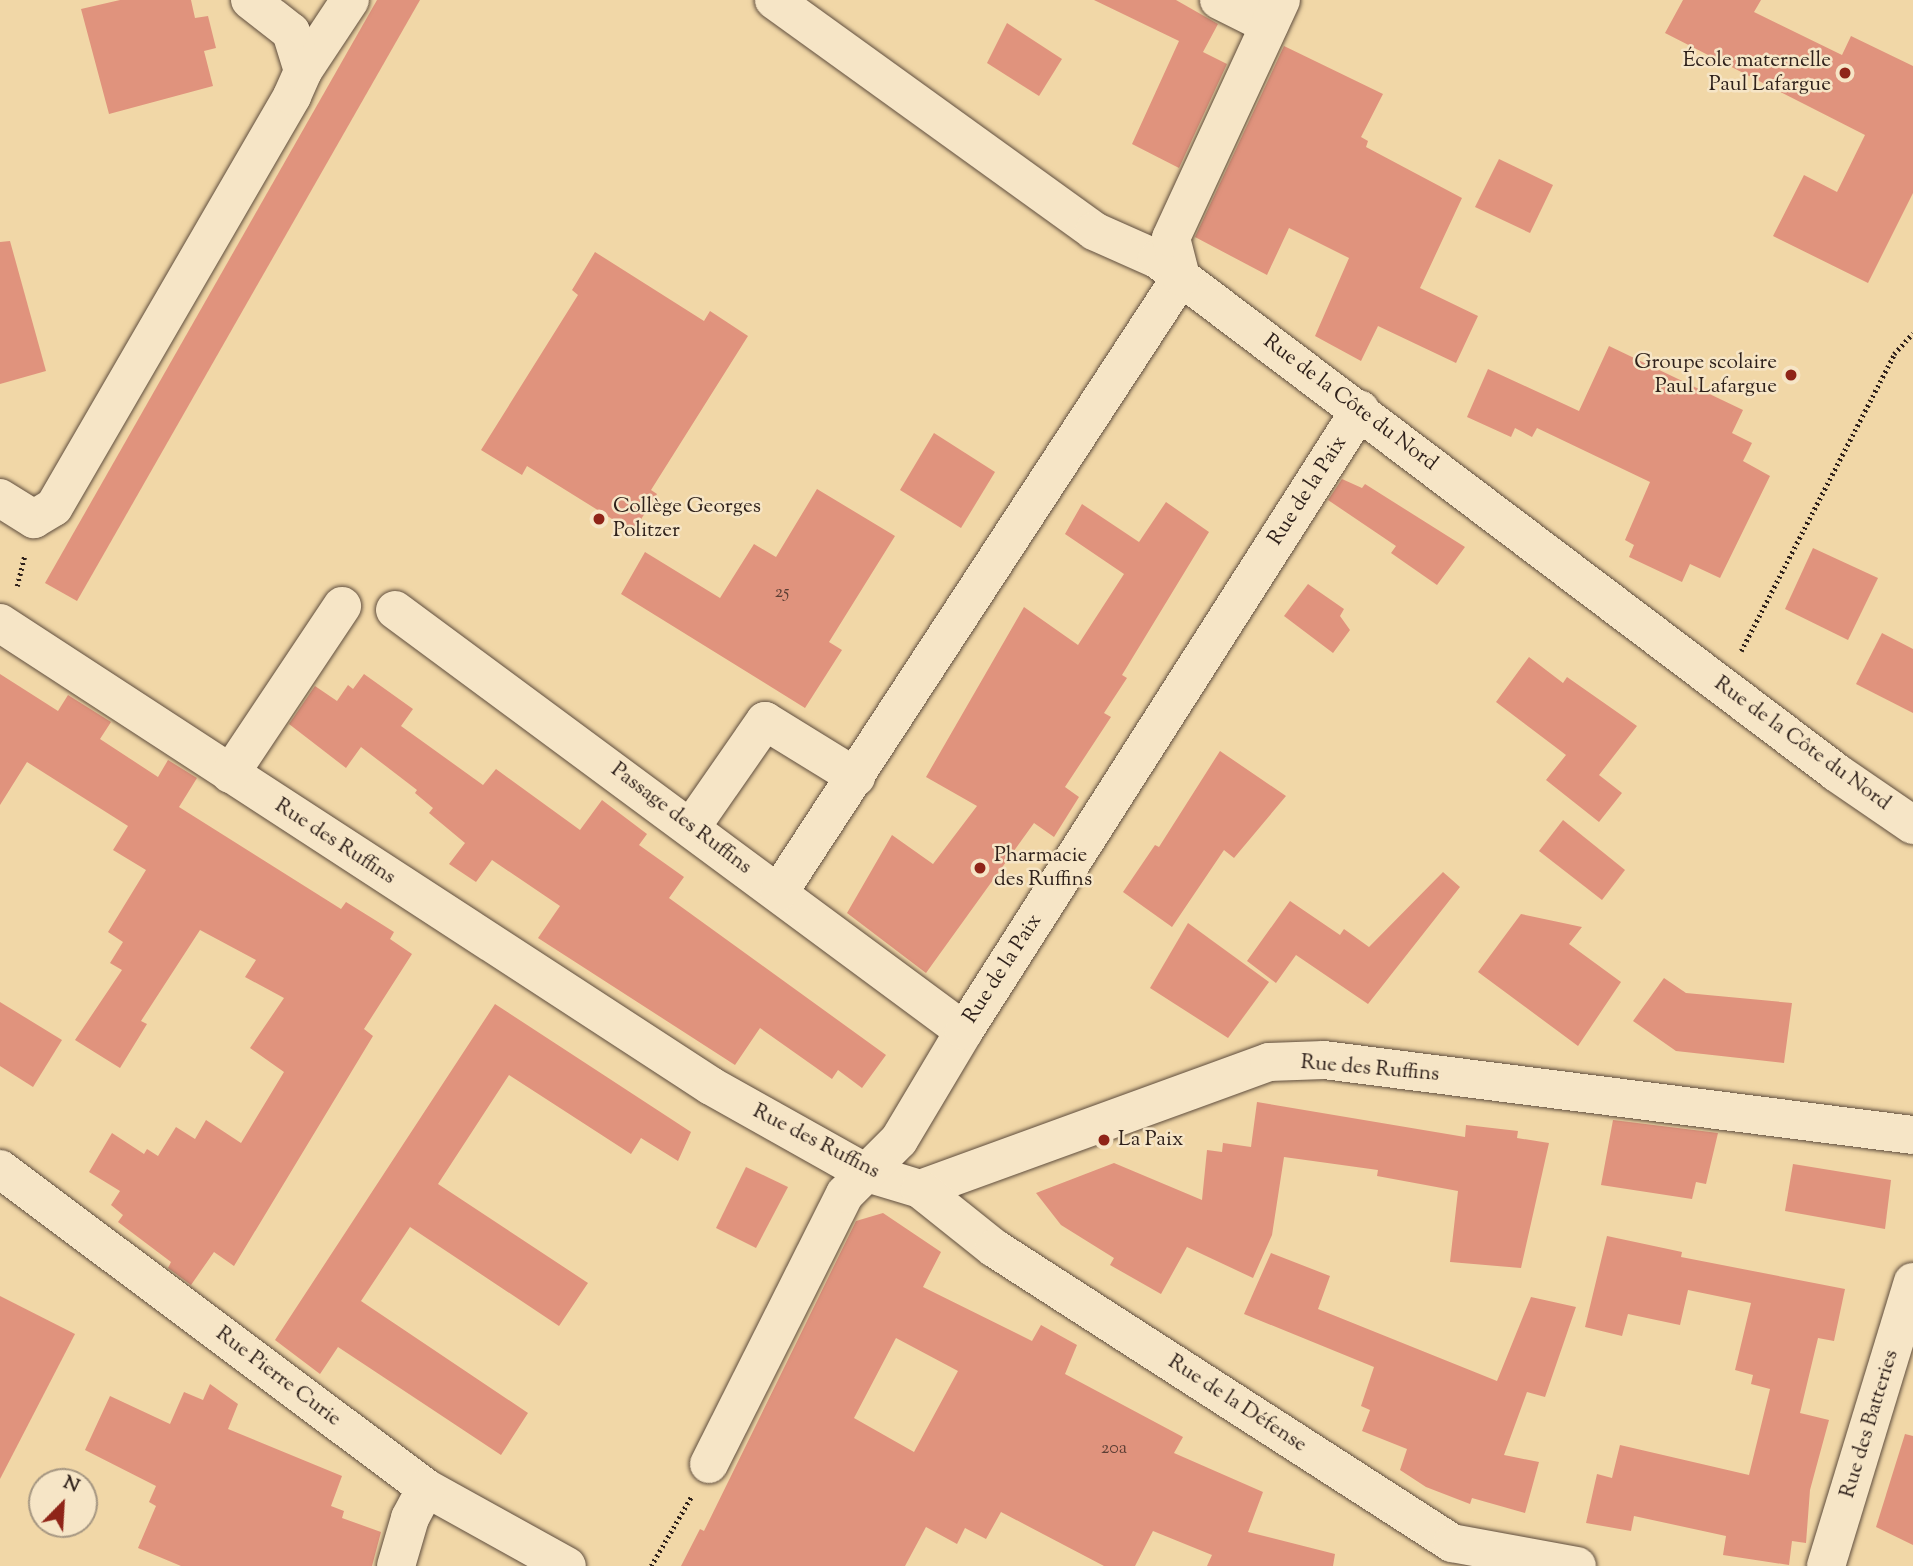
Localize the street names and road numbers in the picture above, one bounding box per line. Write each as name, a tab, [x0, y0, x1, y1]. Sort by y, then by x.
street label: Rue de la Côte du Nord	[1258, 329, 1442, 477]
street label: Rue de la Paix	[1263, 432, 1353, 550]
street label: Rue de la Côte du Nord	[1709, 672, 1895, 816]
street label: Passage des Ruffins	[606, 758, 756, 880]
street label: Rue des Ruffins	[270, 794, 400, 890]
street label: Rue de la Paix	[958, 910, 1048, 1028]
street label: Rue des Ruffins	[1300, 1050, 1440, 1088]
street label: Rue des Ruffins	[748, 1099, 884, 1185]
street label: Rue Pierre Curie	[210, 1322, 346, 1432]
street label: Rue des Batteries	[1835, 1347, 1905, 1501]
street label: Rue de la Défense	[1163, 1350, 1311, 1458]

